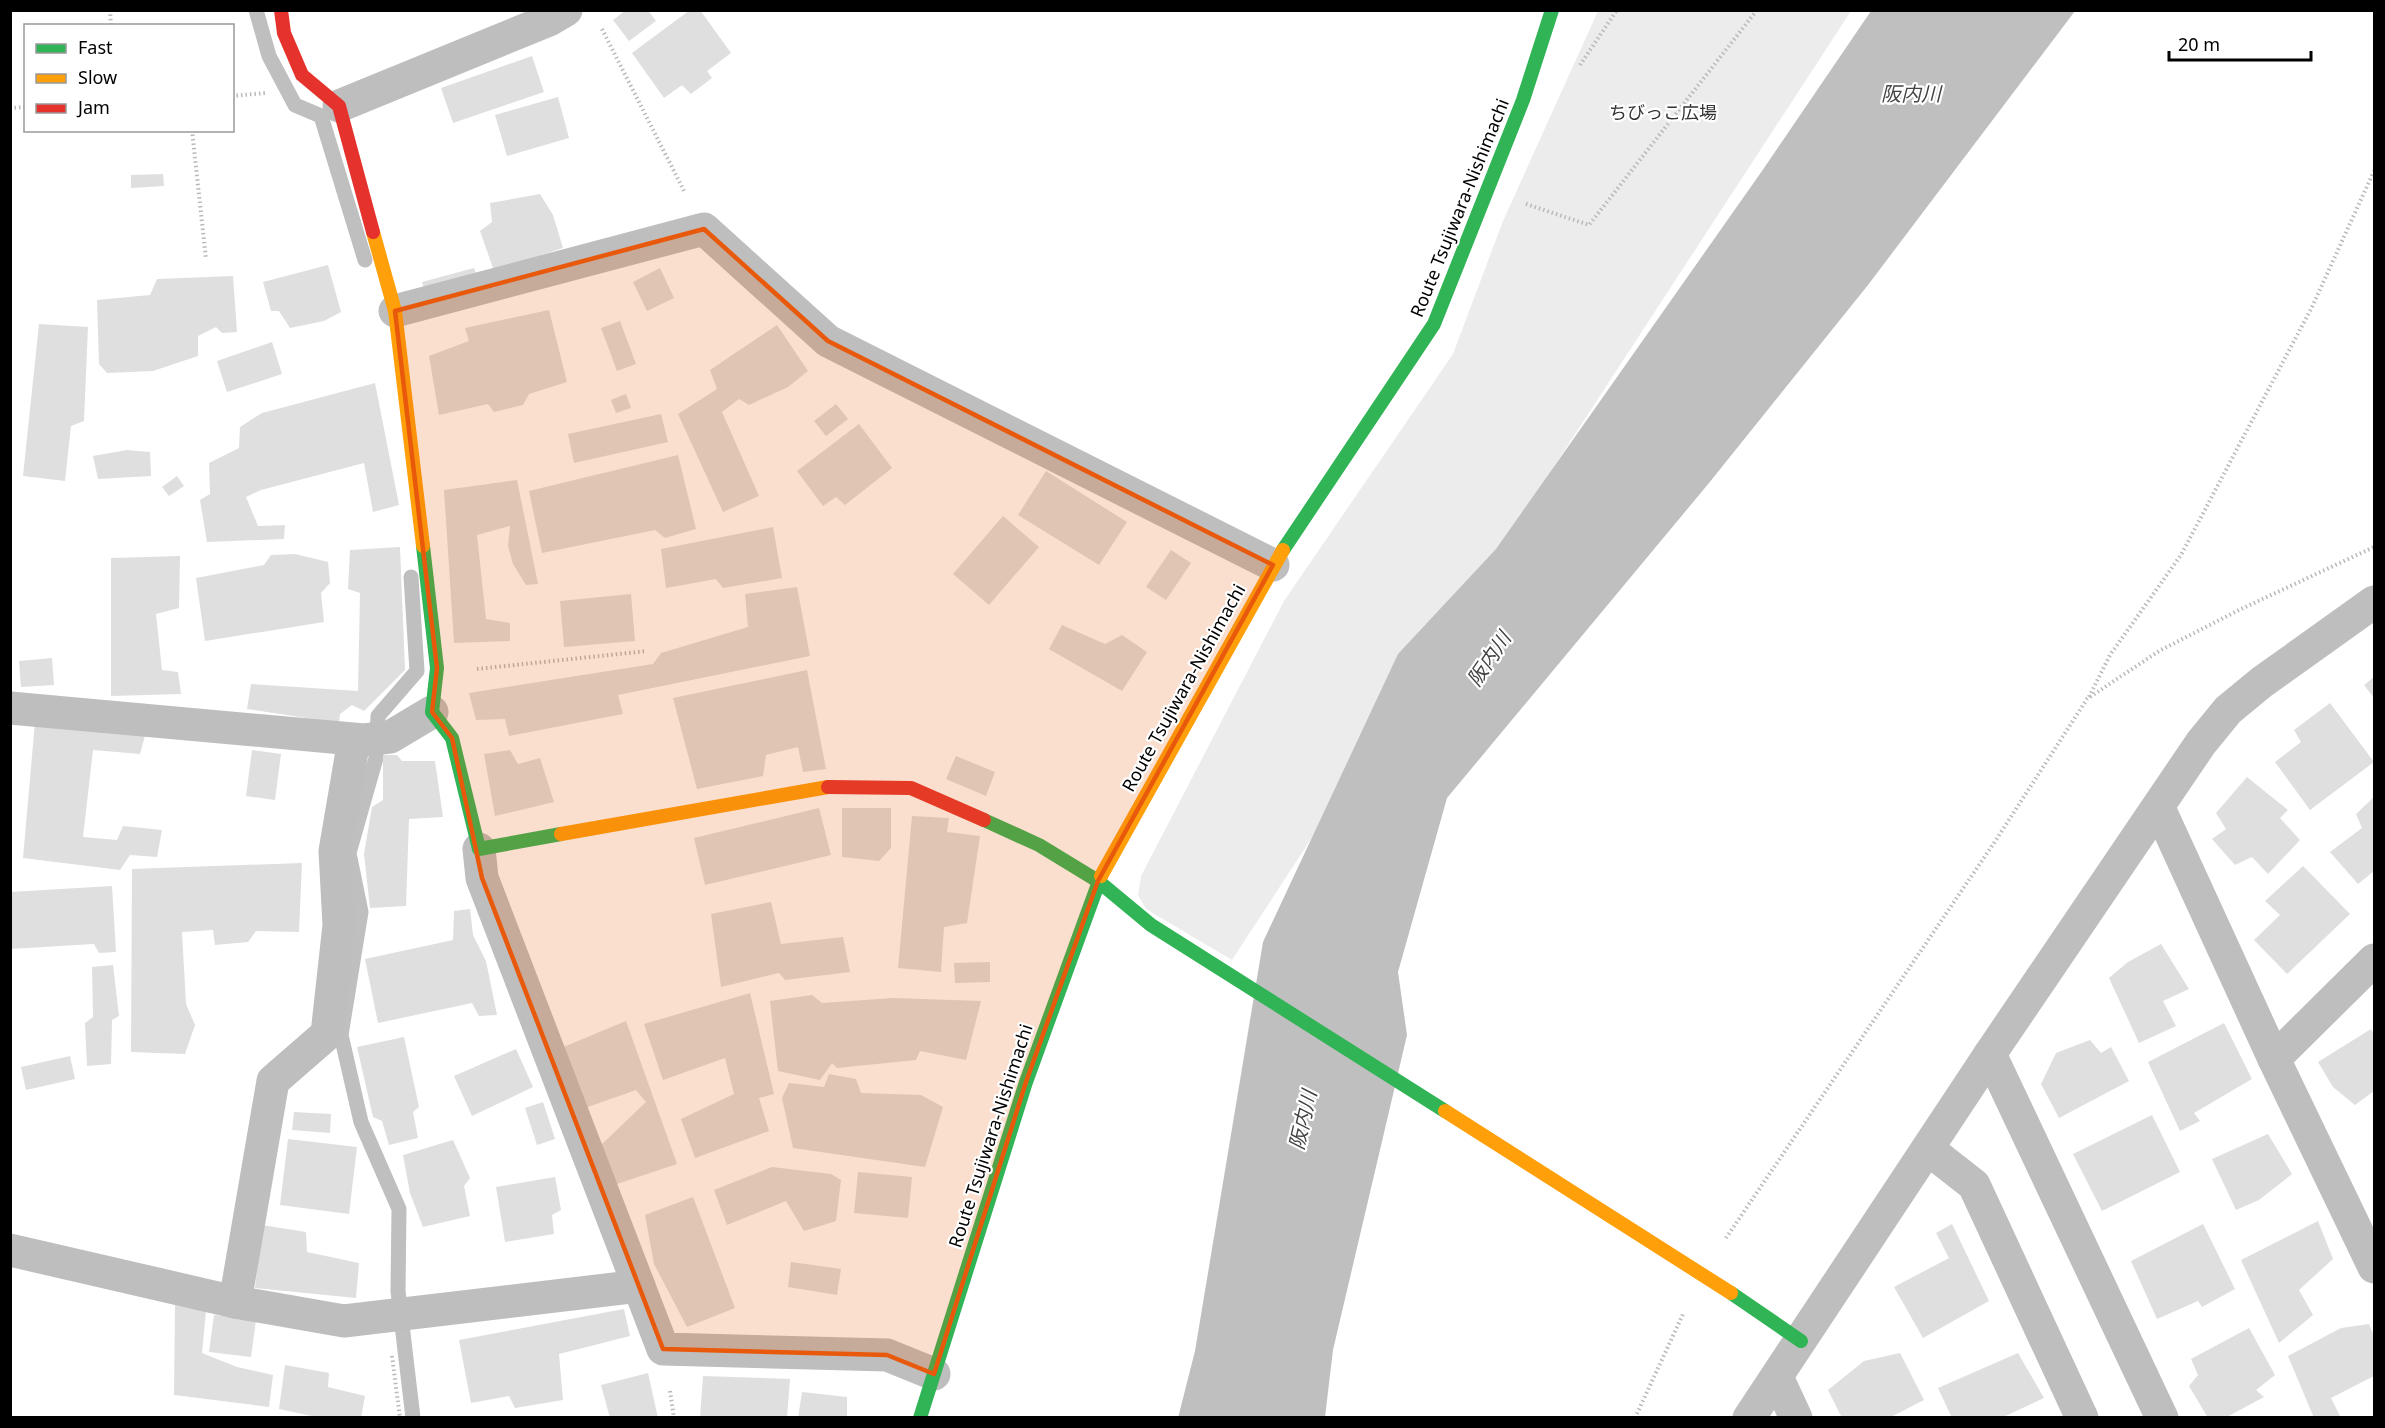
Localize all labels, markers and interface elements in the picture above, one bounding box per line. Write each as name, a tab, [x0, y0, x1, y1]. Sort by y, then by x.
legend	[24, 24, 234, 132]
scale bar	[2169, 24, 2312, 62]
text: 20 m	[2178, 32, 2220, 56]
text: Fast	[78, 35, 113, 59]
text: Slow	[78, 65, 117, 89]
water label: 阪内川	[1881, 80, 1943, 107]
text: Jam	[76, 95, 110, 119]
street label: Route Tsujiwara-Nishimachi	[1404, 95, 1514, 320]
park label: ちびっこ広場	[1609, 100, 1717, 124]
street label: Route Tsujiwara-Nishimachi	[1116, 579, 1250, 796]
water label: 阪内川	[1461, 625, 1518, 691]
street label: Route Tsujiwara-Nishimachi	[943, 1021, 1038, 1251]
water label: 阪内川	[1283, 1086, 1323, 1152]

